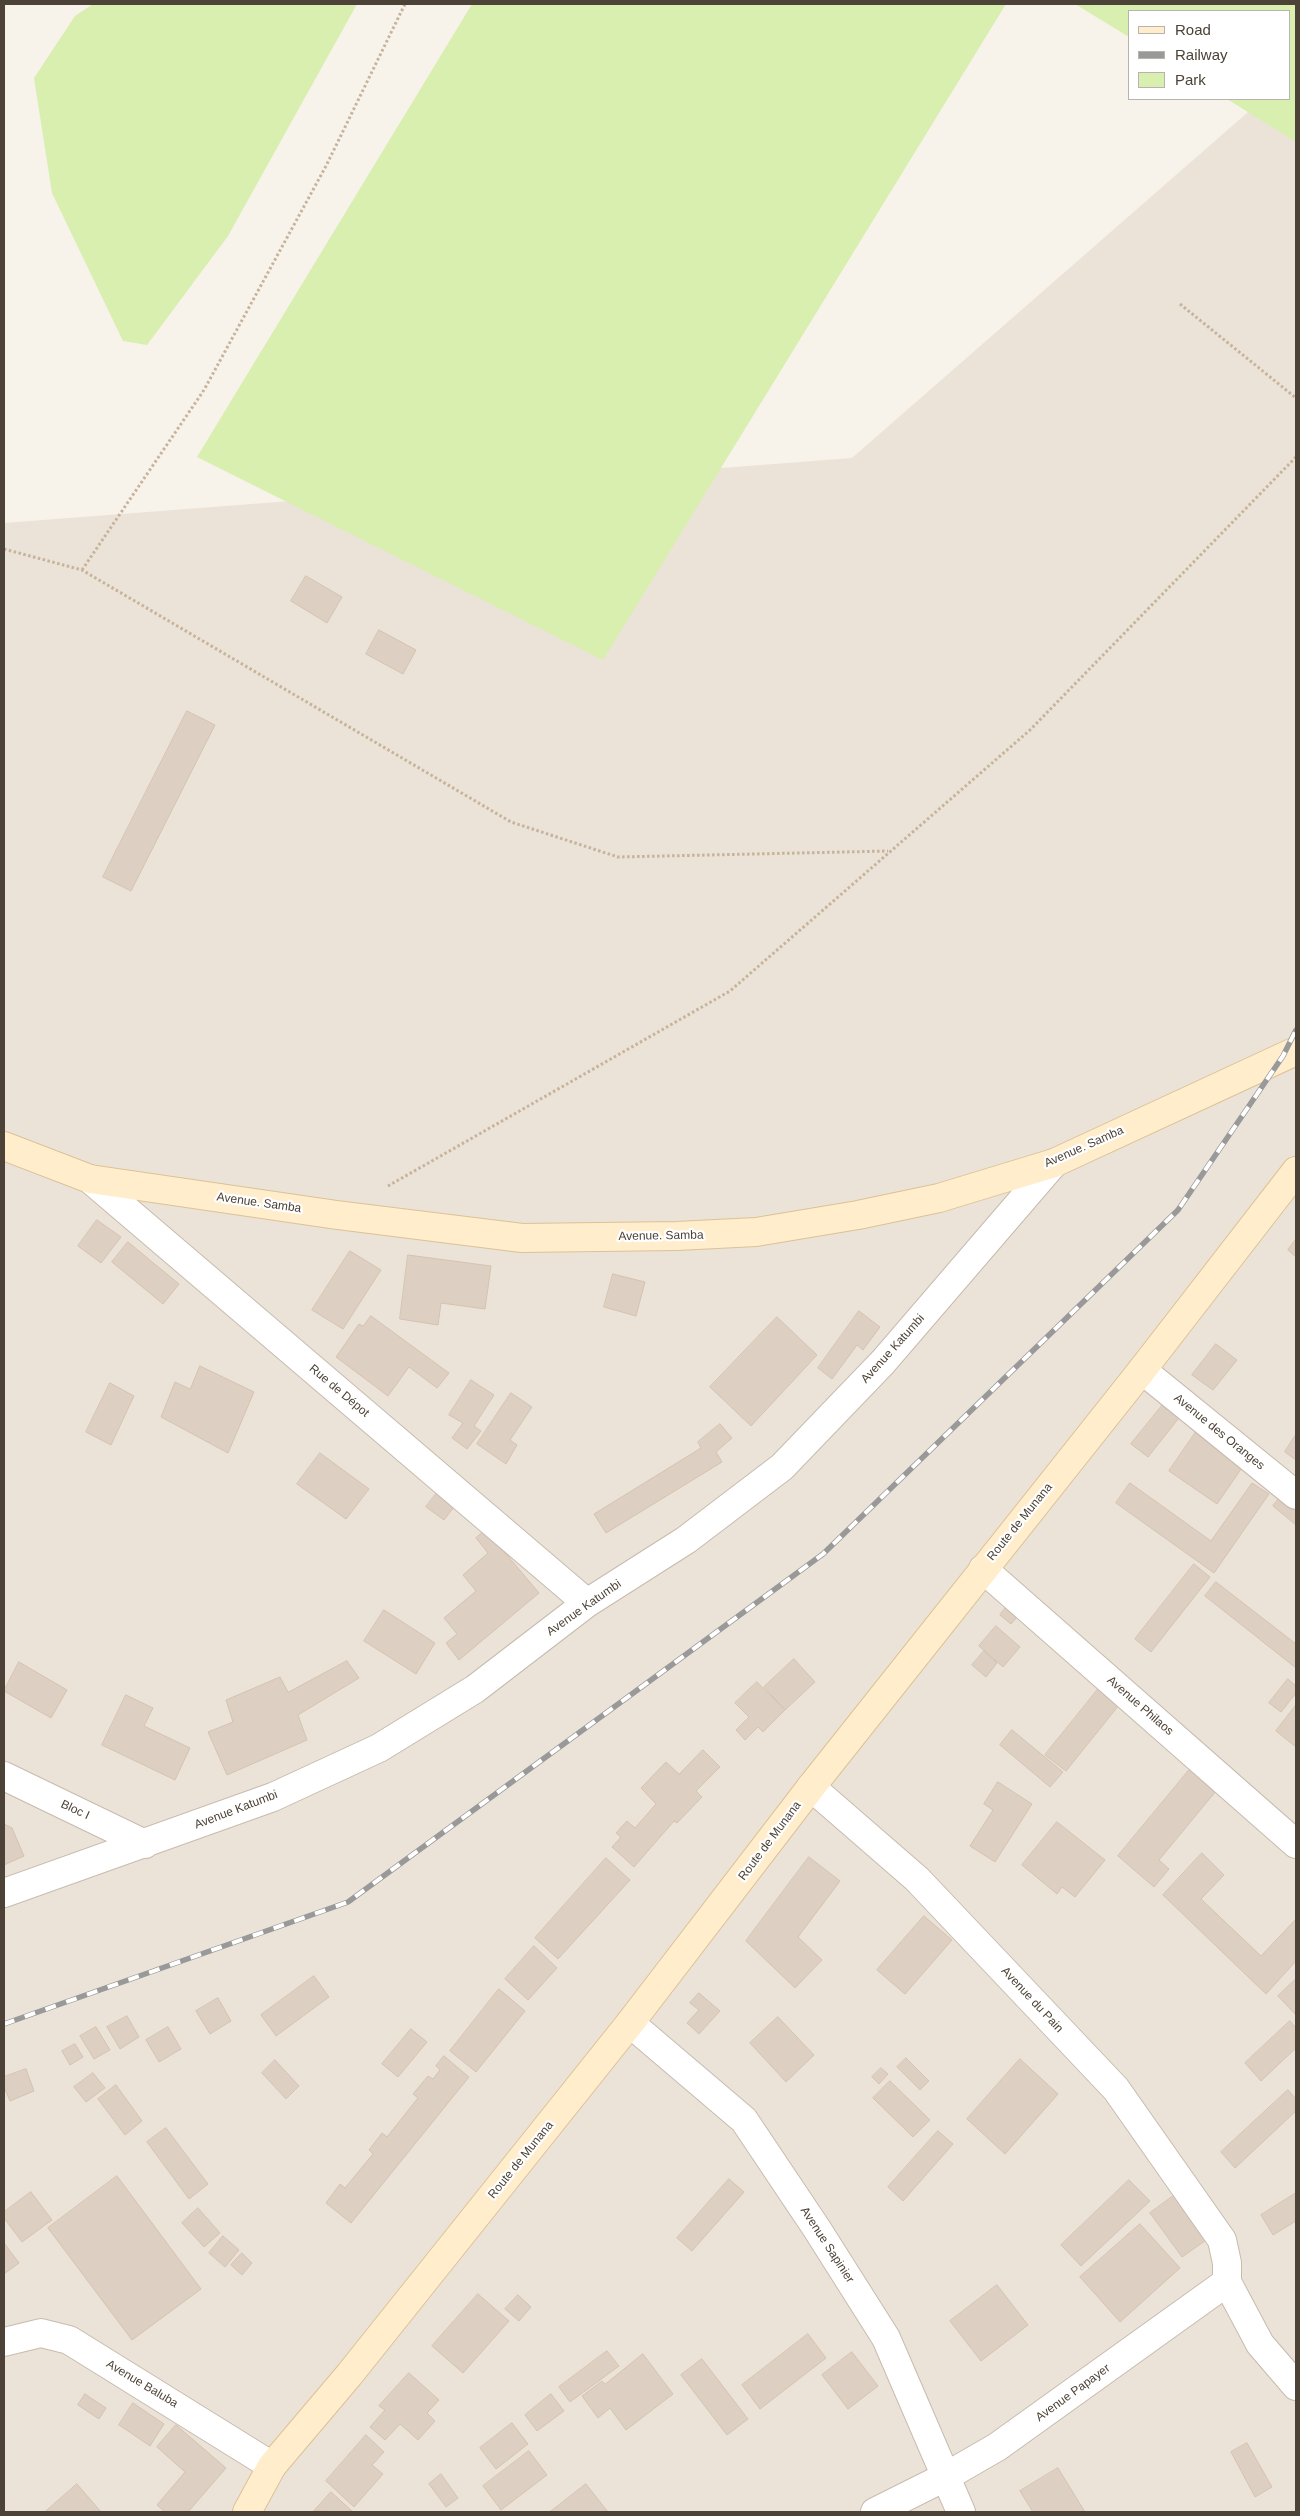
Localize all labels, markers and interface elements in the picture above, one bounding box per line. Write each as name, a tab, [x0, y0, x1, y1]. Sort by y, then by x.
legend	[1128, 10, 1290, 100]
text: Road	[1175, 21, 1211, 38]
text: Railway	[1175, 46, 1228, 63]
text: Park	[1175, 71, 1206, 88]
street label: Avenue. Samba	[1042, 1123, 1126, 1171]
street label: Avenue. Samba	[216, 1190, 302, 1216]
street label: Avenue. Samba	[618, 1228, 704, 1244]
street label: Avenue Katumbi	[858, 1312, 928, 1386]
street label: Rue de Dépot	[306, 1362, 372, 1420]
street label: Avenue des Oranges	[1171, 1391, 1267, 1473]
street label: Route de Munana	[984, 1480, 1056, 1564]
street label: Avenue Katumbi	[544, 1577, 624, 1639]
street label: Avenue Philaos	[1104, 1673, 1176, 1739]
street label: Avenue Katumbi	[192, 1788, 280, 1832]
street label: Bloc I	[58, 1797, 92, 1823]
street label: Route de Munana	[736, 1799, 804, 1883]
street label: Avenue du Pain	[998, 1964, 1066, 2036]
street label: Route de Munana	[485, 2118, 557, 2202]
street label: Avenue Sapinier	[797, 2204, 857, 2286]
street label: Avenue Baluba	[103, 2357, 181, 2411]
street label: Avenue Papayer	[1033, 2361, 1113, 2425]

